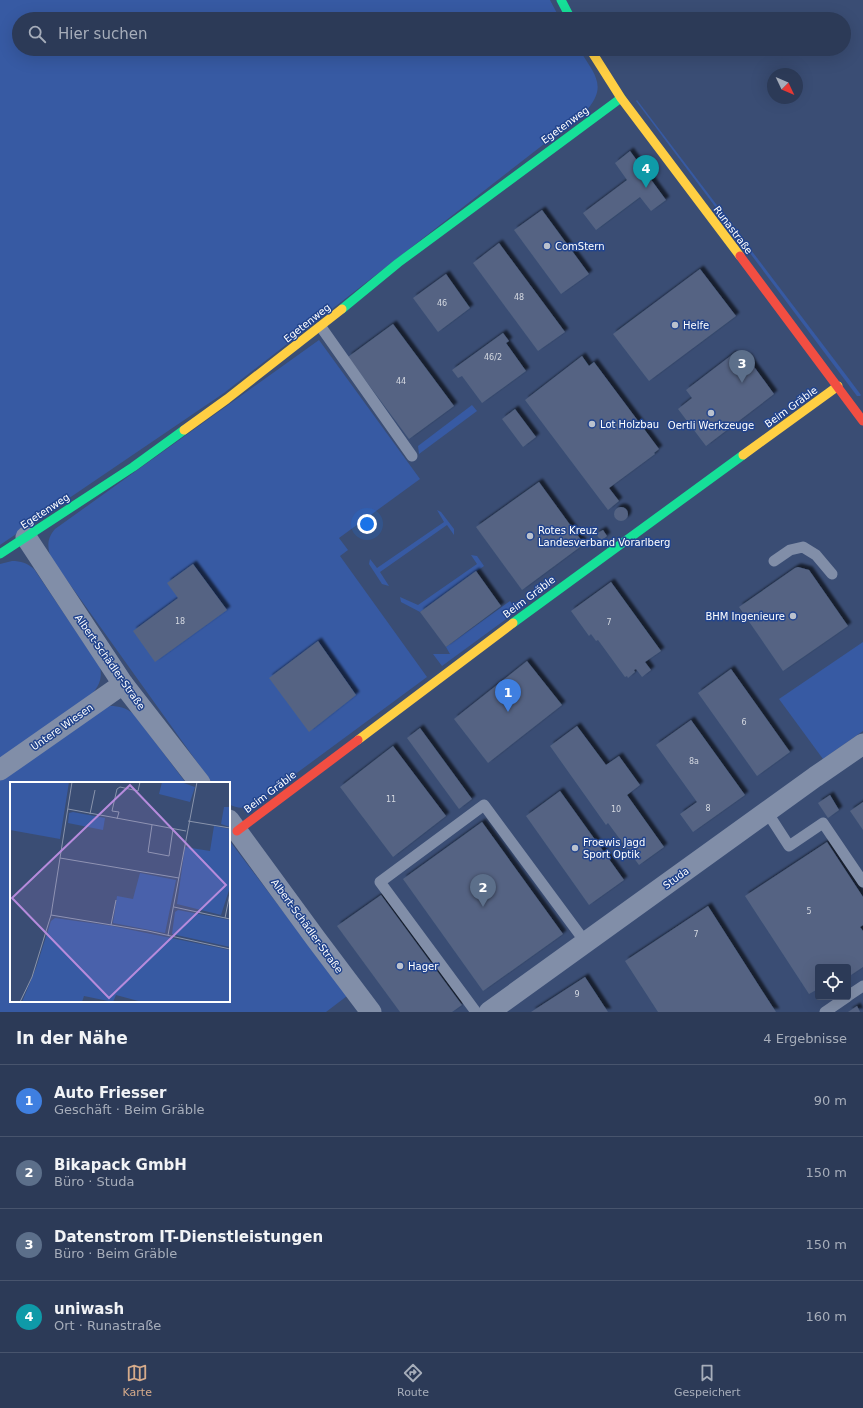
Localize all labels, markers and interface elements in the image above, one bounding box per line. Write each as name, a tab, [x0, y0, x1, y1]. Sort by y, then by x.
search box	[12, 12, 851, 56]
icon: search	[26, 23, 48, 45]
text: Hier suchen	[58, 25, 147, 43]
north arrow	[767, 68, 803, 104]
street label: Egetenweg	[539, 104, 591, 146]
pin: 4	[633, 155, 659, 188]
street label: Runastraße	[711, 204, 755, 256]
marker: ComStern	[542, 241, 552, 251]
place label: ComStern	[555, 241, 605, 252]
house number: 48	[514, 293, 524, 302]
house number: 46	[437, 299, 447, 308]
street label: Egetenweg	[282, 301, 332, 345]
marker: Helfe	[670, 320, 680, 330]
place label: Helfe	[683, 320, 709, 331]
pin: 3	[729, 350, 755, 383]
house number: 46/2	[484, 353, 502, 362]
house number: 44	[396, 377, 406, 386]
street label: Beim Gräble	[763, 384, 819, 430]
marker: Oertli Werkzeuge	[706, 408, 716, 418]
marker: Lot Holzbau	[587, 419, 597, 429]
place label: Lot Holzbau	[600, 419, 659, 430]
place label: Oertli Werkzeuge	[668, 420, 754, 431]
street label: Egetenweg	[19, 491, 71, 531]
your location	[357, 514, 377, 534]
place label: Rotes Kreuz Landesverband Vorarlberg	[538, 525, 670, 548]
marker: Rotes Kreuz Landesverband Vorarlberg	[525, 531, 535, 541]
street label: Beim Gräble	[501, 574, 557, 620]
place label: BHM Ingenieure	[705, 611, 785, 622]
marker: BHM Ingenieure	[788, 611, 798, 621]
street label: Albert-Schädler-Straße	[73, 612, 147, 712]
house number: 18	[175, 617, 185, 626]
house number: 7	[606, 618, 612, 627]
pin: 1	[495, 679, 521, 712]
street label: Untere Wiesen	[29, 701, 95, 753]
house number: 6	[741, 718, 747, 727]
house number: 8a	[689, 757, 699, 766]
street label: Beim Gräble	[242, 769, 298, 815]
inset map	[10, 782, 230, 1002]
house number: 11	[386, 795, 396, 804]
house number: 8	[705, 804, 711, 813]
house number: 10	[611, 805, 621, 814]
place label: Froewis Jagd Sport Optik	[583, 837, 645, 860]
marker: Froewis Jagd Sport Optik	[570, 843, 580, 853]
street label: Studa	[661, 865, 691, 891]
pin: 2	[470, 874, 496, 907]
street label: Albert-Schädler-Straße	[269, 877, 345, 975]
house number: 5	[806, 907, 812, 916]
house number: 7	[693, 930, 699, 939]
marker: Hager	[395, 961, 405, 971]
place label: Hager	[408, 961, 439, 972]
map controls	[815, 964, 851, 1000]
button: locate	[815, 964, 851, 1000]
house number: 9	[574, 990, 580, 999]
text: In der Nähe	[16, 1028, 128, 1048]
text: 4 Ergebnisse	[763, 1031, 847, 1046]
text: Auto Friesser	[54, 1084, 166, 1102]
text: 1	[24, 1093, 34, 1108]
text: 90 m	[814, 1093, 847, 1108]
text: Geschäft · Beim Gräble	[54, 1102, 205, 1117]
text: Bikapack GmbH	[54, 1156, 187, 1174]
text: 2	[24, 1165, 34, 1180]
text: 150 m	[805, 1165, 847, 1180]
text: Büro · Studa	[54, 1174, 134, 1189]
text: Datenstrom IT-Dienstleistungen	[54, 1228, 323, 1246]
text: 3	[24, 1237, 34, 1252]
text: 150 m	[805, 1237, 847, 1252]
text: Büro · Beim Gräble	[54, 1246, 177, 1261]
text: uniwash	[54, 1300, 124, 1318]
text: 4	[24, 1309, 34, 1324]
text: 160 m	[805, 1309, 847, 1324]
text: Ort · Runastraße	[54, 1318, 161, 1333]
tab: Karte	[123, 1362, 152, 1399]
tab: Route	[397, 1362, 429, 1399]
tab: Gespeichert	[674, 1362, 740, 1399]

